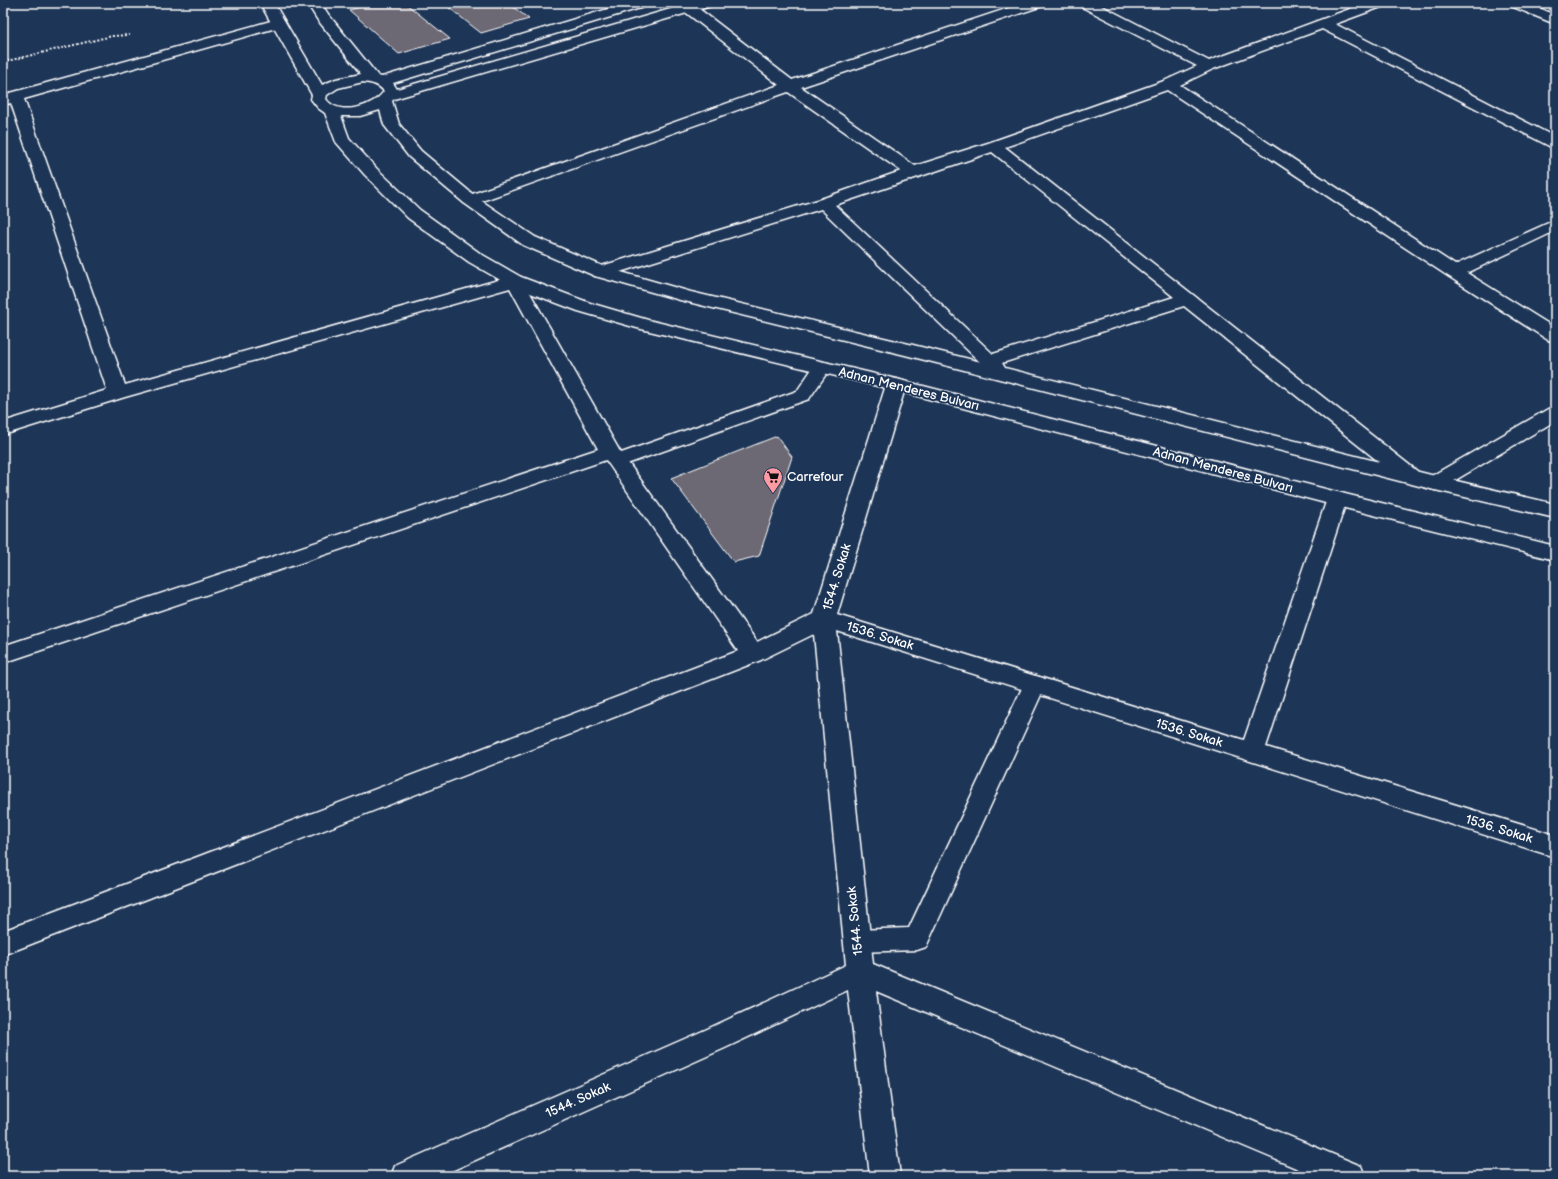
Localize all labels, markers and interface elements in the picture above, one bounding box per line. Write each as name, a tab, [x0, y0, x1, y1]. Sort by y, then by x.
street label: Adnan Menderes Bulvarı	[837, 364, 981, 414]
street label: Adnan Menderes Bulvarı	[1151, 444, 1295, 496]
supermarket icon: Carrefour	[762, 466, 784, 494]
place label: Carrefour	[787, 469, 843, 485]
street label: 1544. Sokak	[819, 541, 855, 612]
street label: 1536. Sokak	[845, 618, 916, 654]
street label: 1536. Sokak	[1154, 715, 1225, 751]
street label: 1536. Sokak	[1464, 811, 1535, 847]
street label: 1544. Sokak	[843, 885, 867, 956]
street label: 1544. Sokak	[543, 1078, 613, 1121]

